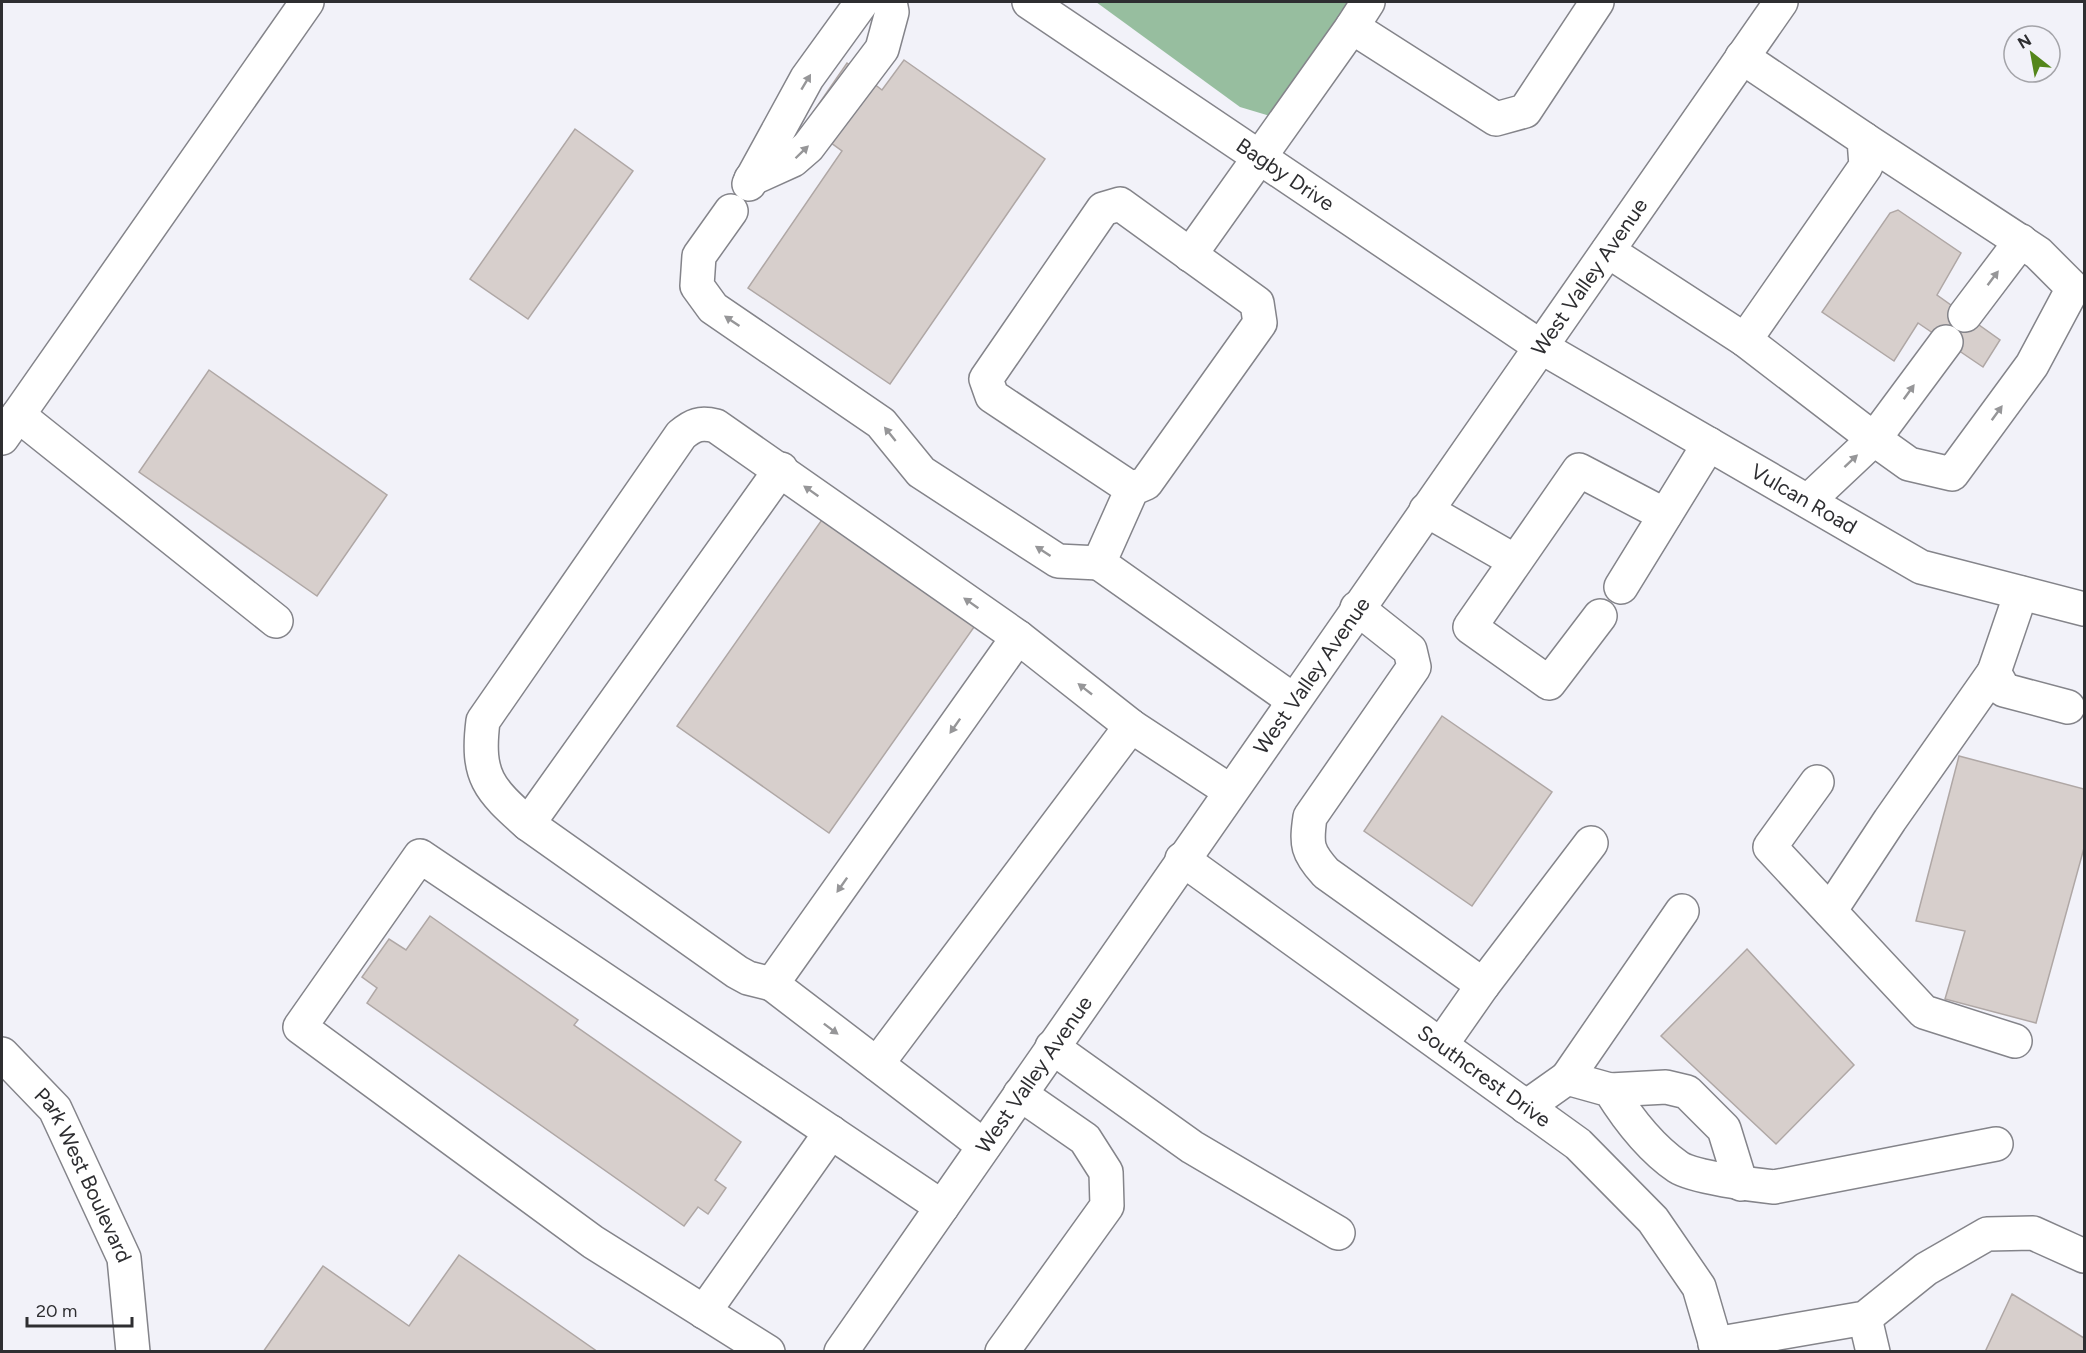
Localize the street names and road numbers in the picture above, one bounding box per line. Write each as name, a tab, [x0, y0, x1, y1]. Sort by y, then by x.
street label: Bagby Drive	[1232, 132, 1339, 216]
street label: West Valley Avenue	[1526, 193, 1653, 360]
street label: Vulcan Road	[1747, 458, 1861, 539]
street label: West Valley Avenue	[1248, 592, 1375, 759]
street label: West Valley Avenue	[970, 991, 1097, 1158]
street label: Southcrest Drive	[1413, 1020, 1556, 1132]
street label: Park West Boulevard	[29, 1082, 137, 1266]

